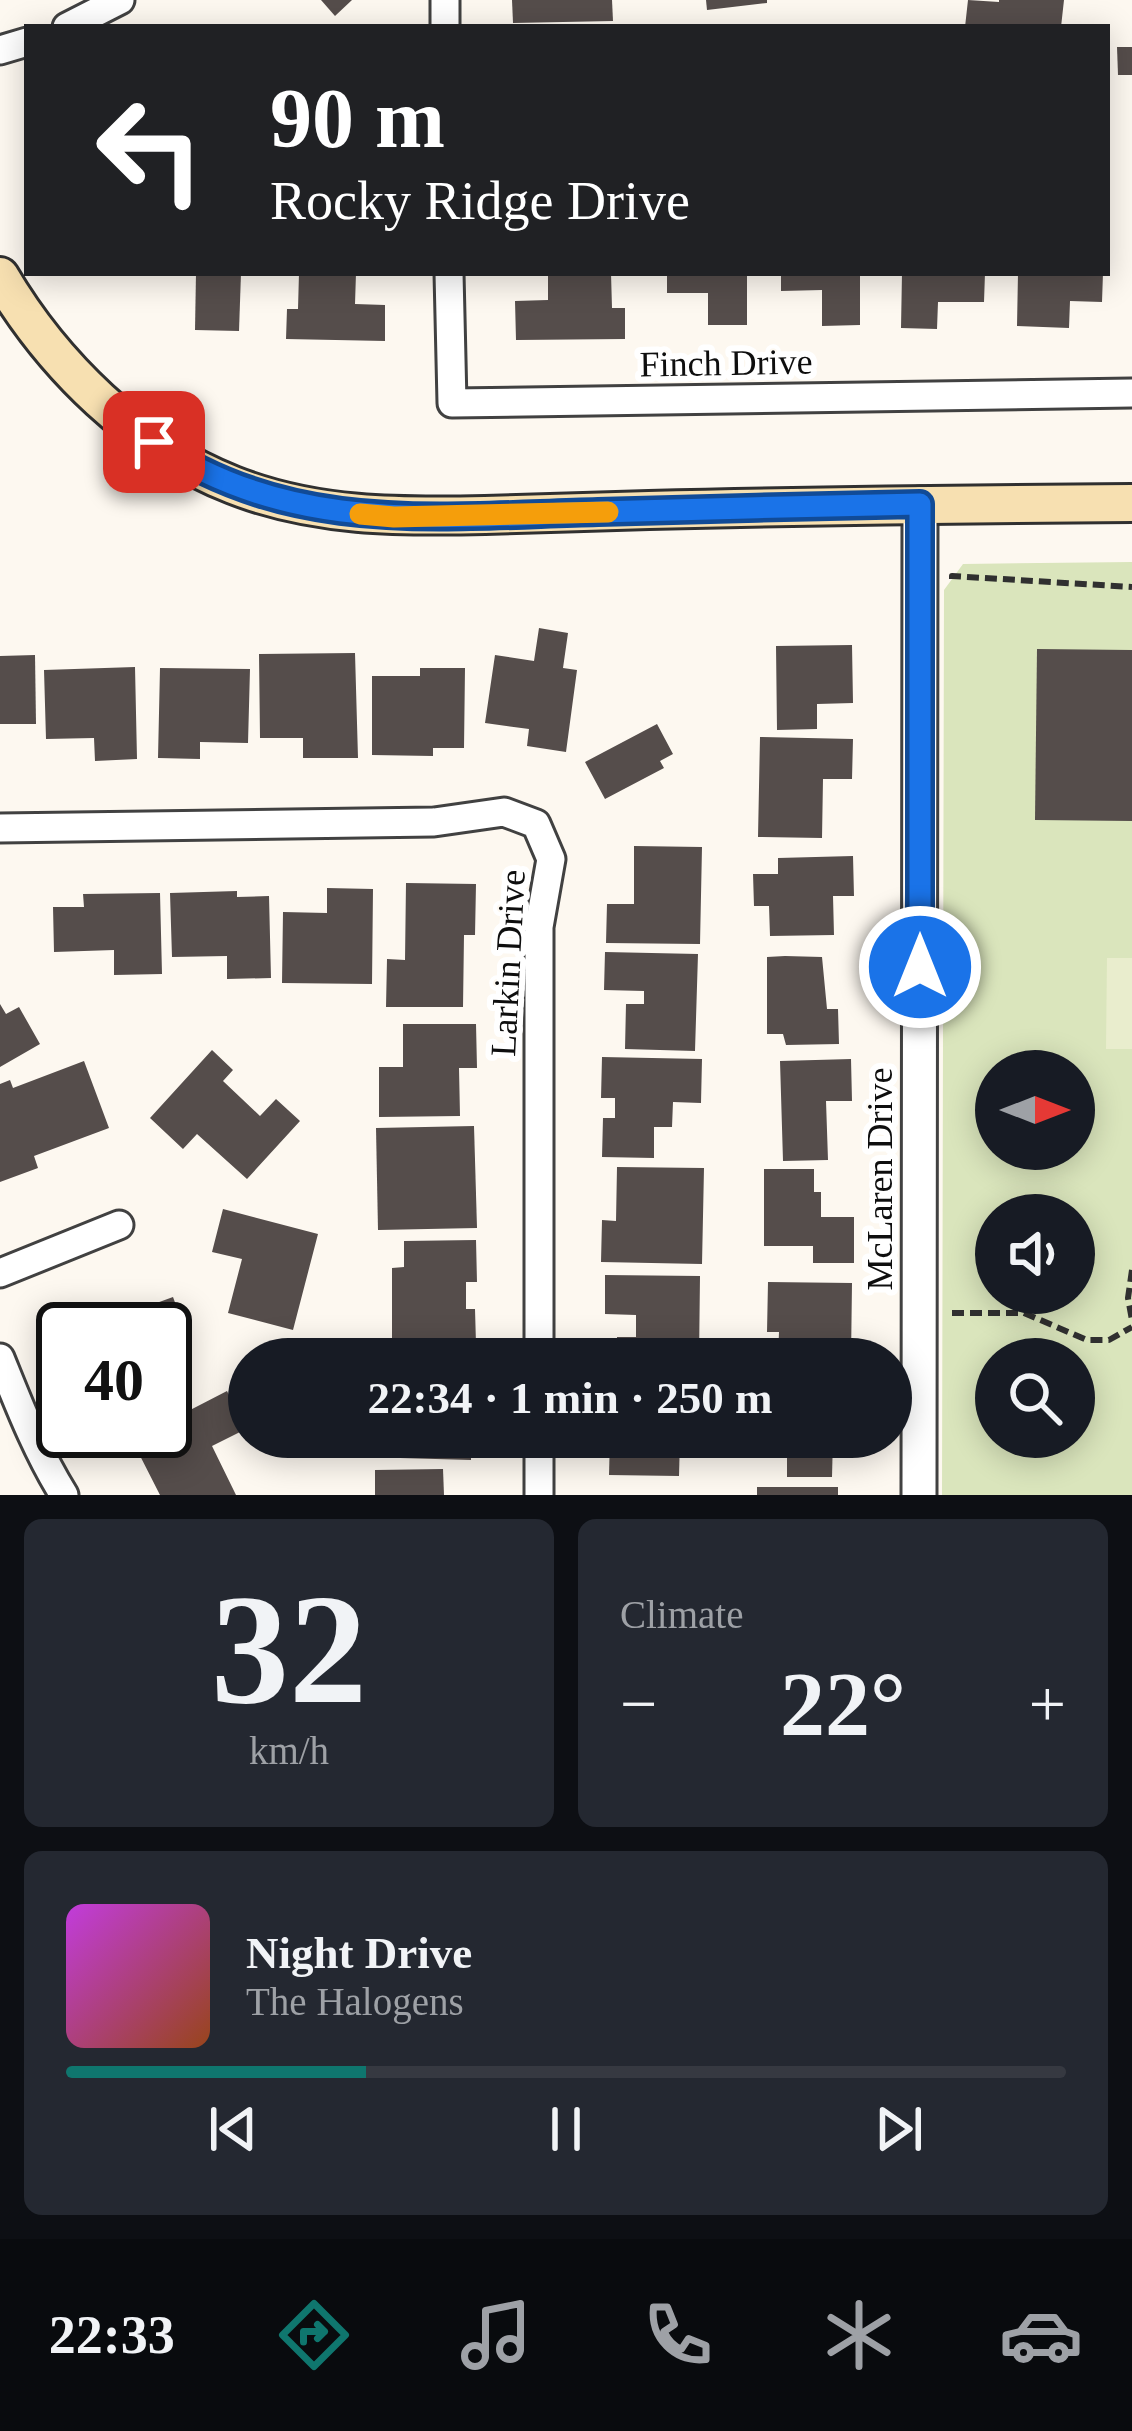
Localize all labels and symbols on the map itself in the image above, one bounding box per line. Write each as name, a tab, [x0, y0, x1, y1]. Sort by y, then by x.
street label: Finch Drive	[639, 341, 813, 385]
pin	[103, 391, 205, 493]
street label: Larkin Drive	[483, 869, 533, 1057]
position arrow	[857, 904, 983, 1030]
north arrow	[975, 1050, 1095, 1170]
street label: McLaren Drive	[860, 1068, 900, 1290]
speed limit sign: 40	[36, 1302, 192, 1458]

